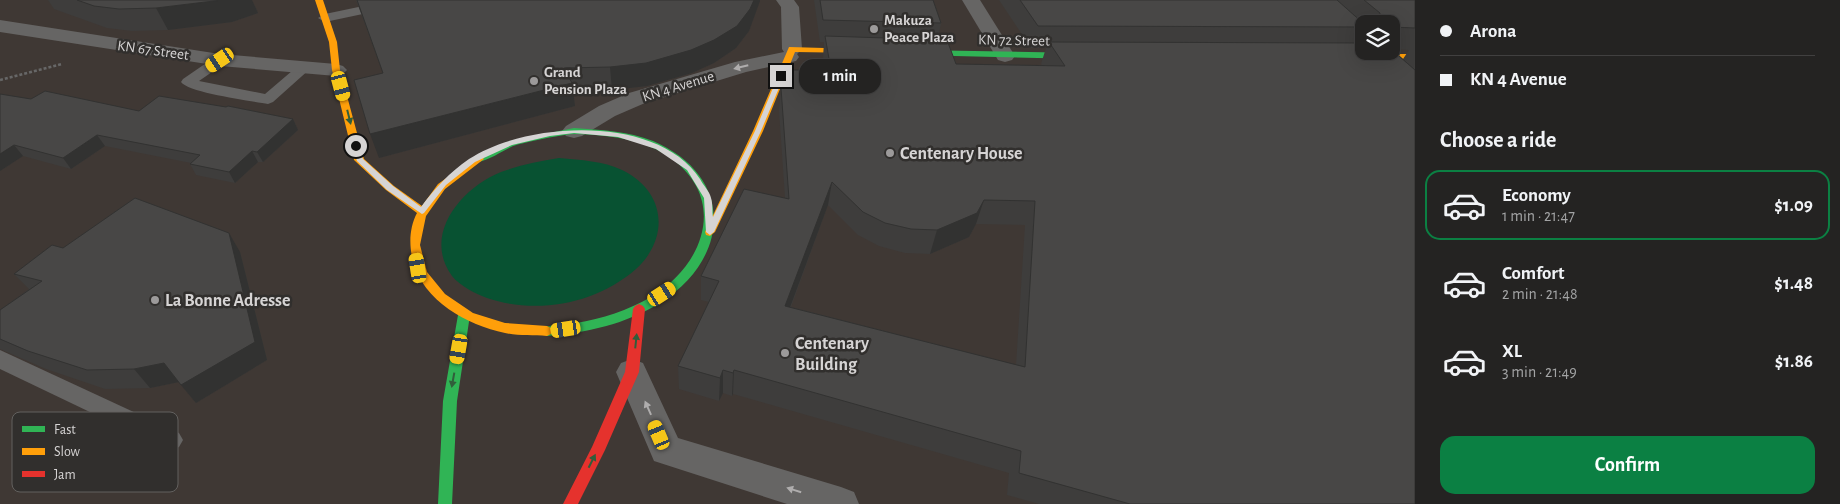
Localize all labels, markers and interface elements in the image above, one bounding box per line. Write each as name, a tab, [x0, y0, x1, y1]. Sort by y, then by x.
place label: Makuza Peace Plaza	[884, 13, 954, 45]
map controls	[1355, 15, 1400, 60]
button: layers	[1355, 15, 1400, 60]
text: Arona	[1470, 22, 1516, 41]
marker: Makuza Peace Plaza	[868, 23, 880, 35]
street label: KN 72 Street	[978, 32, 1050, 49]
street label: KN 67 Street	[116, 38, 190, 63]
car	[203, 45, 236, 75]
callout: 1 min	[798, 58, 881, 94]
one-way arrow	[734, 63, 749, 71]
place label: Grand Pension Plaza	[544, 65, 627, 97]
route end	[770, 65, 792, 87]
street label: KN 4 Avenue	[640, 68, 716, 105]
text: 1 min	[823, 68, 857, 84]
car	[329, 70, 352, 102]
text: KN 4 Avenue	[1470, 70, 1567, 89]
marker: Grand Pension Plaza	[528, 75, 540, 87]
one-way arrow	[345, 110, 353, 125]
text: Choose a ride	[1440, 129, 1556, 151]
route start	[345, 135, 367, 157]
place label: Centenary House	[900, 145, 1023, 163]
marker: Centenary House	[884, 147, 896, 159]
icon: car	[1442, 183, 1487, 228]
text: Economy	[1502, 186, 1571, 205]
text: $1.09	[1774, 196, 1813, 215]
text: 1 min · 21:47	[1502, 208, 1575, 224]
car	[408, 252, 427, 284]
icon: car	[1442, 261, 1487, 306]
text: Comfort	[1502, 264, 1564, 283]
text: $1.48	[1774, 274, 1813, 293]
car	[645, 280, 678, 308]
text: 2 min · 21:48	[1502, 286, 1578, 302]
place label: La Bonne Adresse	[165, 292, 290, 310]
marker: La Bonne Adresse	[149, 294, 161, 306]
car	[550, 319, 581, 339]
one-way arrow	[632, 332, 640, 348]
car	[449, 333, 468, 365]
place label: Centenary Building	[795, 335, 870, 374]
icon: car	[1442, 339, 1487, 384]
text: XL	[1502, 342, 1522, 361]
marker: Centenary Building	[779, 347, 791, 359]
text: $1.86	[1775, 352, 1813, 371]
text: 3 min · 21:49	[1502, 364, 1577, 380]
one-way arrow	[449, 372, 457, 388]
one-way arrow	[643, 401, 651, 415]
legend	[12, 412, 178, 492]
car	[646, 418, 671, 452]
text: Fast	[54, 423, 76, 437]
button: Confirm	[1440, 436, 1815, 494]
text: Slow	[54, 445, 81, 459]
one-way arrow	[588, 453, 596, 468]
text: Jam	[54, 468, 76, 482]
one-way arrow	[786, 485, 801, 493]

